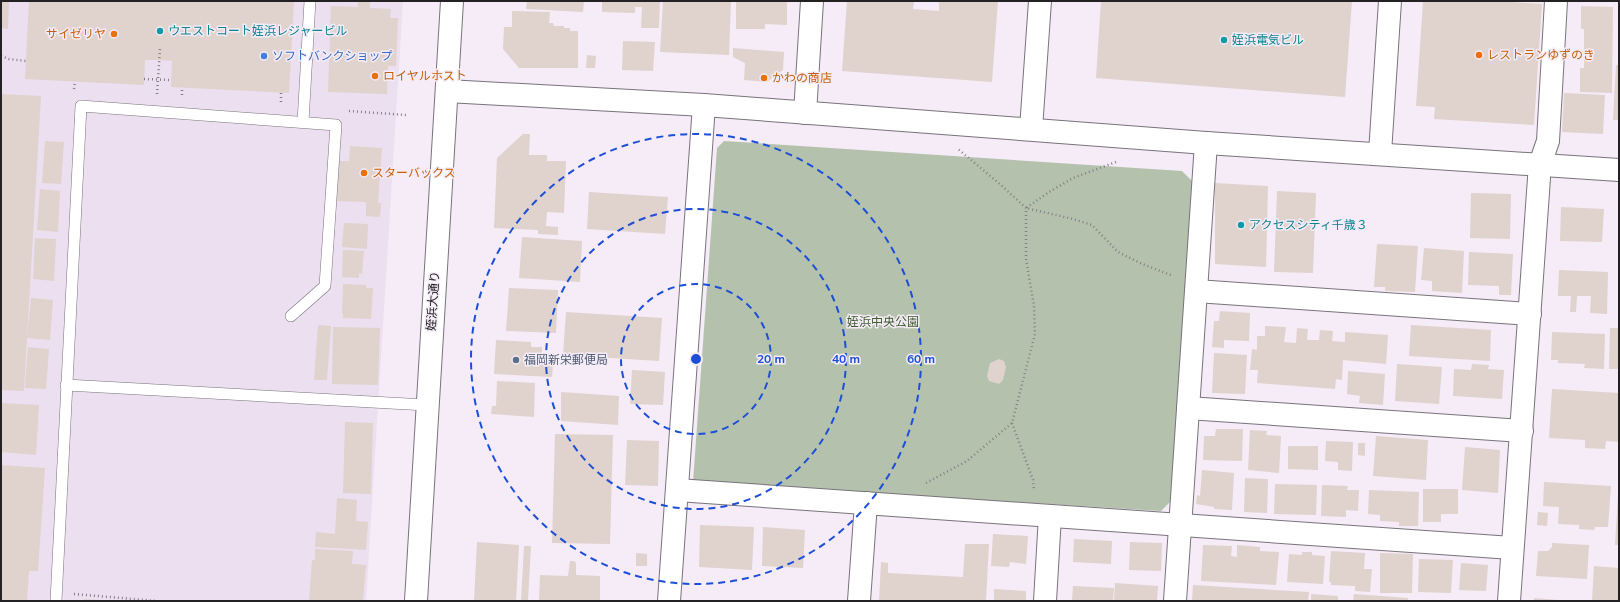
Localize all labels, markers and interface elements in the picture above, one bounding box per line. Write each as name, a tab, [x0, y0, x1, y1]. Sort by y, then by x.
place label: ウエストコート姪浜レジャービル	[168, 23, 347, 39]
place label: サイゼリヤ	[46, 26, 106, 42]
marker: ウエストコート姪浜レジャービル	[155, 26, 165, 36]
marker: サイゼリヤ	[109, 29, 119, 39]
place label: 姪浜電気ビル	[1232, 32, 1304, 48]
marker: 姪浜電気ビル	[1219, 35, 1229, 45]
place label: レストランゆずのき	[1487, 47, 1595, 63]
place label: ソフトバンクショップ	[272, 48, 393, 64]
marker: レストランゆずのき	[1474, 50, 1484, 60]
marker: ソフトバンクショップ	[259, 51, 269, 61]
place label: ロイヤルホスト	[383, 68, 467, 84]
place label: かわの商店	[772, 70, 832, 86]
marker: ロイヤルホスト	[370, 71, 380, 81]
marker: かわの商店	[759, 73, 769, 83]
place label: スターバックス	[372, 165, 456, 181]
marker: スターバックス	[359, 168, 369, 178]
place label: アクセスシティ千歳３	[1249, 217, 1368, 233]
marker: アクセスシティ千歳３	[1236, 220, 1246, 230]
street label: 姪浜大通り	[423, 271, 443, 331]
park label: 姪浜中央公園	[847, 314, 919, 330]
text: 20 m	[757, 351, 785, 367]
text: 40 m	[832, 351, 860, 367]
text: 60 m	[907, 351, 935, 367]
place label: 福岡新栄郵便局	[524, 352, 608, 368]
centre of rings	[689, 352, 703, 366]
marker: 福岡新栄郵便局	[511, 355, 521, 365]

